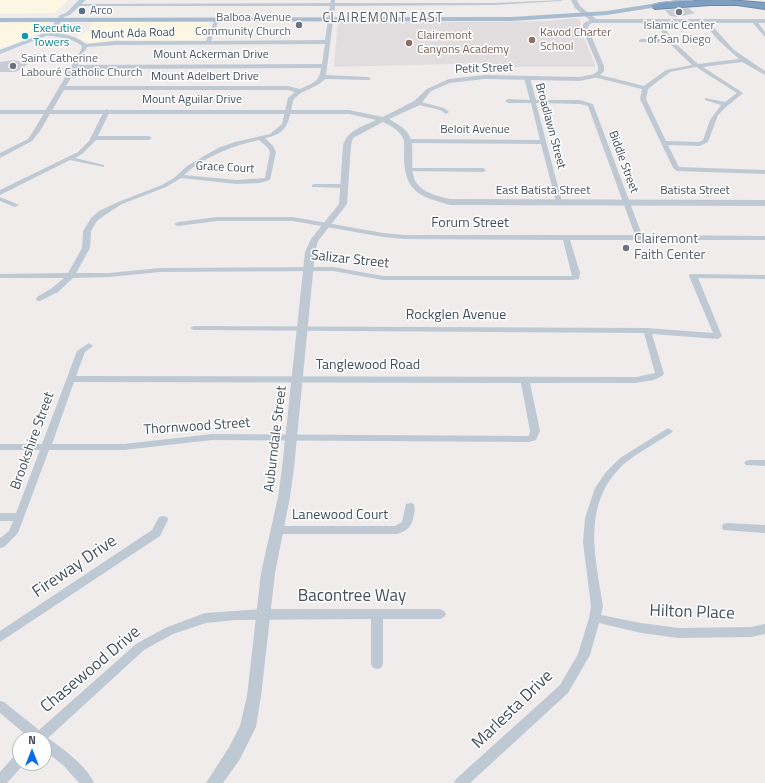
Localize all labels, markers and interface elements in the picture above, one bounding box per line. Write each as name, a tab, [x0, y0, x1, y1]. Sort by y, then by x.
place label: Arco	[90, 4, 113, 18]
marker: Arco	[77, 6, 87, 16]
marker: Islamic Center of San Diego	[674, 7, 684, 17]
place label: Balboa Avenue Community Church	[195, 11, 291, 39]
district label: CLAIREMONT EAST	[322, 11, 444, 27]
place label: Islamic Center of San Diego	[643, 19, 715, 47]
marker: Balboa Avenue Community Church	[294, 20, 304, 30]
place label: Executive Towers	[33, 22, 81, 50]
street label: Mount Ada Road	[91, 25, 175, 43]
place label: Kavod Charter School	[540, 26, 611, 54]
place label: Clairemont Canyons Academy	[417, 29, 509, 57]
marker: Executive Towers	[20, 31, 30, 41]
marker: Kavod Charter School	[527, 35, 537, 45]
marker: Clairemont Canyons Academy	[404, 38, 414, 48]
street label: Mount Ackerman Drive	[153, 48, 269, 62]
place label: Saint Catherine Labouré Catholic Church	[21, 52, 142, 80]
marker: Saint Catherine Labouré Catholic Church	[8, 61, 18, 71]
street label: Petit Street	[455, 61, 513, 77]
street label: Mount Adelbert Drive	[151, 70, 259, 84]
street label: Broadlawn Street	[532, 82, 568, 170]
street label: Mount Aguilar Drive	[142, 93, 242, 107]
street label: Beloit Avenue	[440, 123, 510, 137]
street label: Biddle Street	[605, 129, 641, 195]
street label: Grace Court	[195, 159, 255, 177]
street label: East Batista Street	[496, 184, 590, 198]
street label: Batista Street	[660, 184, 730, 198]
street label: Forum Street	[431, 216, 509, 232]
place label: Clairemont Faith Center	[634, 232, 705, 264]
marker: Clairemont Faith Center	[621, 243, 631, 253]
street label: Salizar Street	[310, 248, 390, 272]
street label: Rockglen Avenue	[406, 308, 506, 324]
street label: Tanglewood Road	[316, 358, 420, 374]
street label: Auburndale Street	[261, 385, 291, 493]
street label: Brookshire Street	[8, 390, 58, 492]
street label: Thornwood Street	[143, 415, 251, 439]
street label: Lanewood Court	[292, 508, 388, 524]
street label: Fireway Drive	[29, 531, 121, 603]
street label: Bacontree Way	[298, 587, 406, 607]
street label: Hilton Place	[649, 601, 735, 625]
street label: Chasewood Drive	[37, 622, 145, 718]
street label: Marlesta Drive	[468, 666, 558, 754]
north arrow	[12, 731, 52, 771]
text: N	[28, 732, 36, 748]

